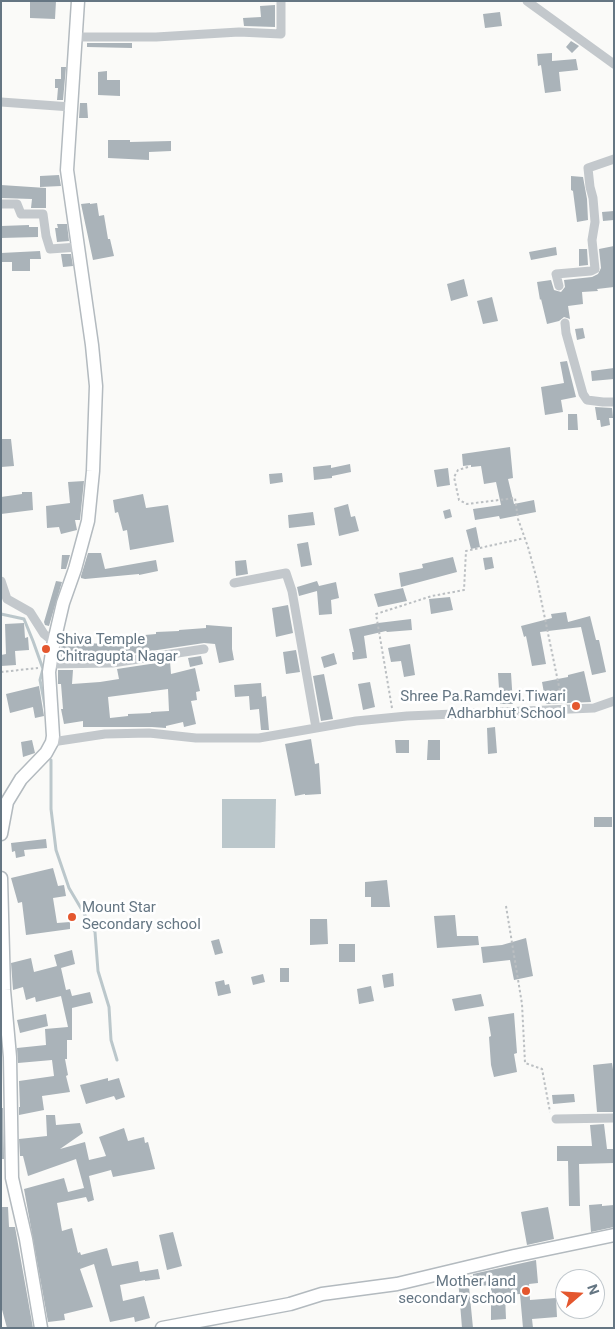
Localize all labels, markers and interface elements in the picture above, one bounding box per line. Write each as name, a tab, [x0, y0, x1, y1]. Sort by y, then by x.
place label: Shiva Temple Chitragupta Nagar	[56, 631, 178, 666]
marker: Shiva Temple Chitragupta Nagar	[40, 643, 52, 655]
place label: Shree Pa.Ramdevi.Tiwari Adharbhut School	[400, 688, 566, 723]
marker: Shree Pa.Ramdevi.Tiwari Adharbhut School	[570, 700, 582, 712]
place label: Mount Star Secondary school	[82, 899, 201, 934]
marker: Mount Star Secondary school	[66, 911, 78, 923]
north arrow	[555, 1269, 605, 1319]
place label: Mother land secondary school	[398, 1273, 516, 1308]
text: N	[584, 1282, 602, 1297]
marker: Mother land secondary school	[520, 1285, 532, 1297]

